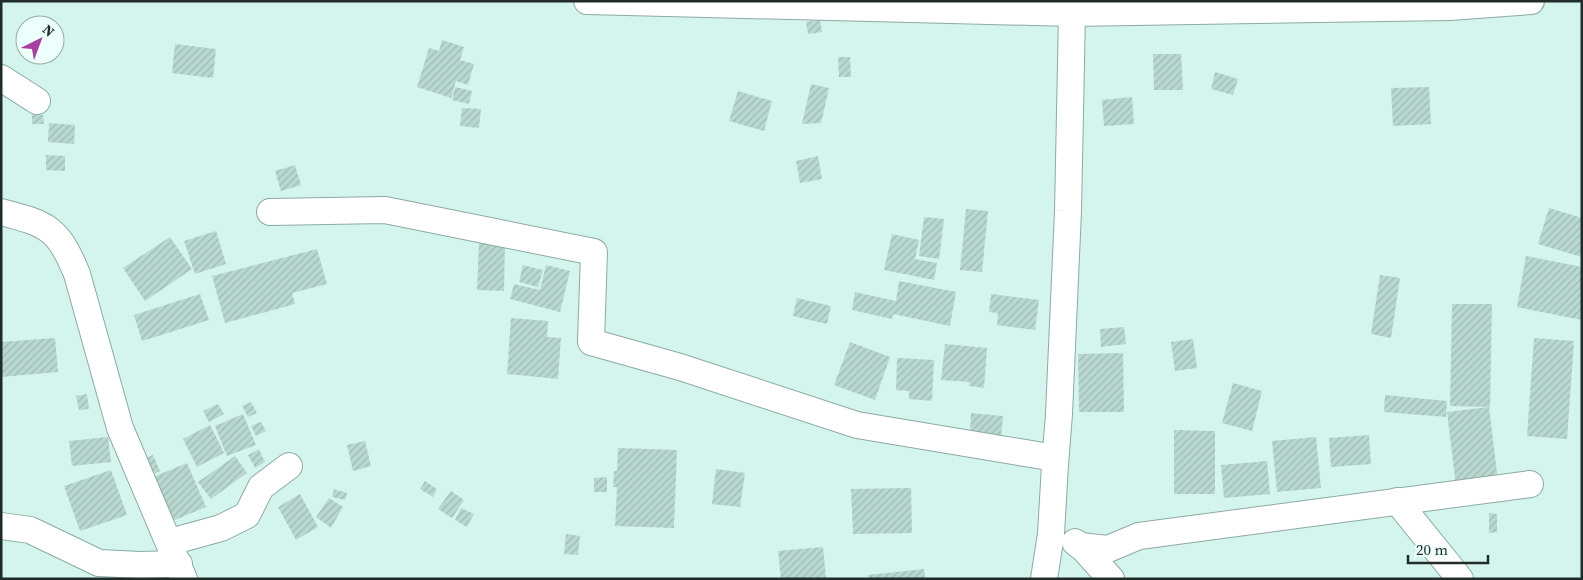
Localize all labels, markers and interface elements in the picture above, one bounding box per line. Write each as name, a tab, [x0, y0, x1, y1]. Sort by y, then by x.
north arrow	[15, 15, 65, 65]
text: N	[38, 19, 59, 41]
scale bar	[1408, 532, 1488, 564]
text: 20 m	[1416, 539, 1448, 560]

